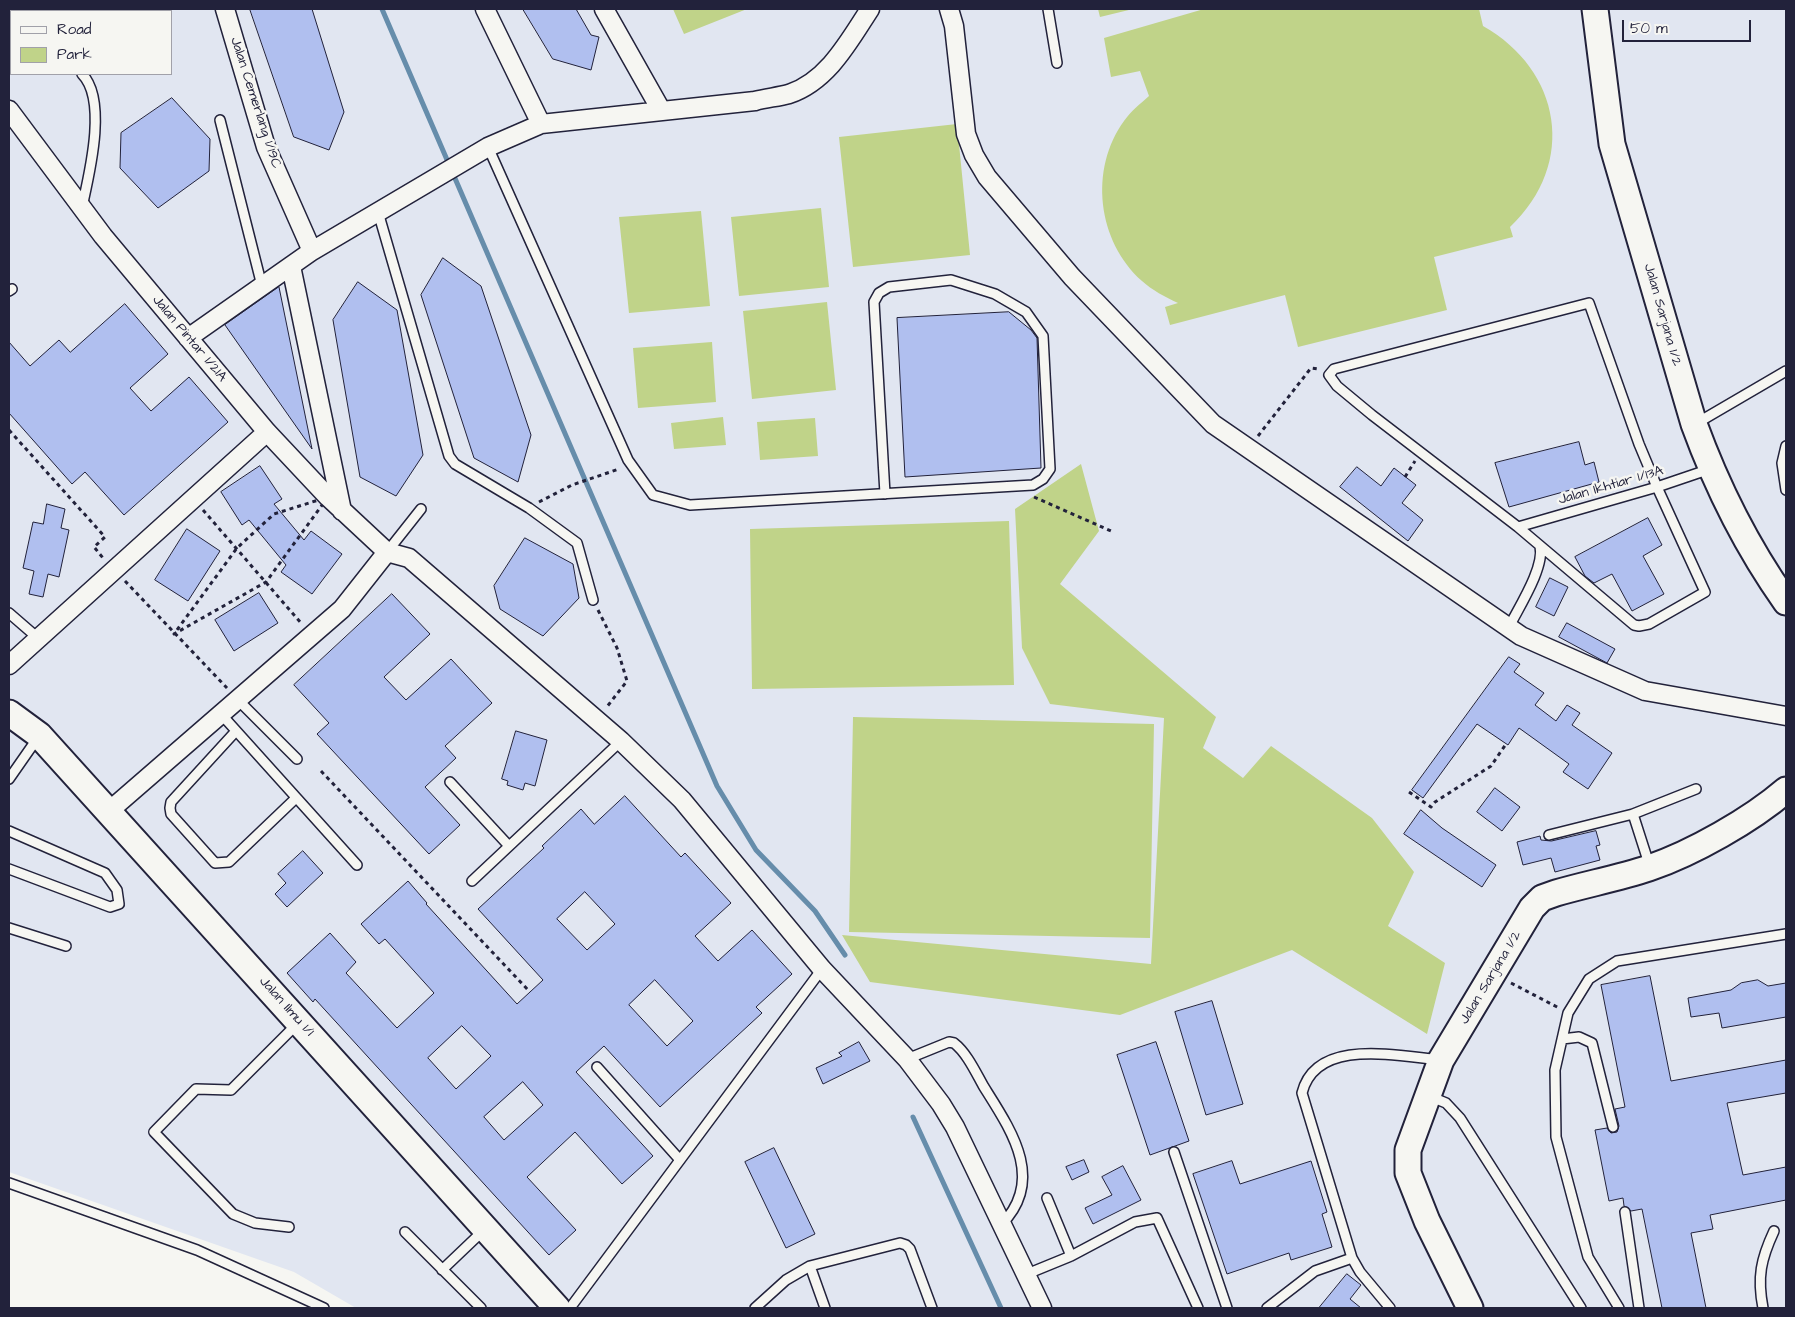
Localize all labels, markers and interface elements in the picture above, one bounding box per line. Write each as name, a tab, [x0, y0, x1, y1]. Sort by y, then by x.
legend	[10, 10, 172, 75]
scale bar	[1625, 10, 1754, 42]
text: 50 m	[1630, 18, 1668, 39]
text: Road	[57, 19, 91, 40]
street label: Jalan Cemerlang 1/19C	[226, 35, 284, 171]
text: Park	[57, 44, 92, 65]
street label: Jalan Sarjana 1/2	[1639, 262, 1685, 368]
street label: Jalan Pintar 1/21A	[148, 292, 230, 386]
street label: Jalan Ikhtiar 1/13A	[1557, 463, 1665, 509]
street label: Jalan Sarjana 1/2	[1457, 928, 1525, 1028]
street label: Jalan Ilmu 1/1	[255, 974, 317, 1040]

